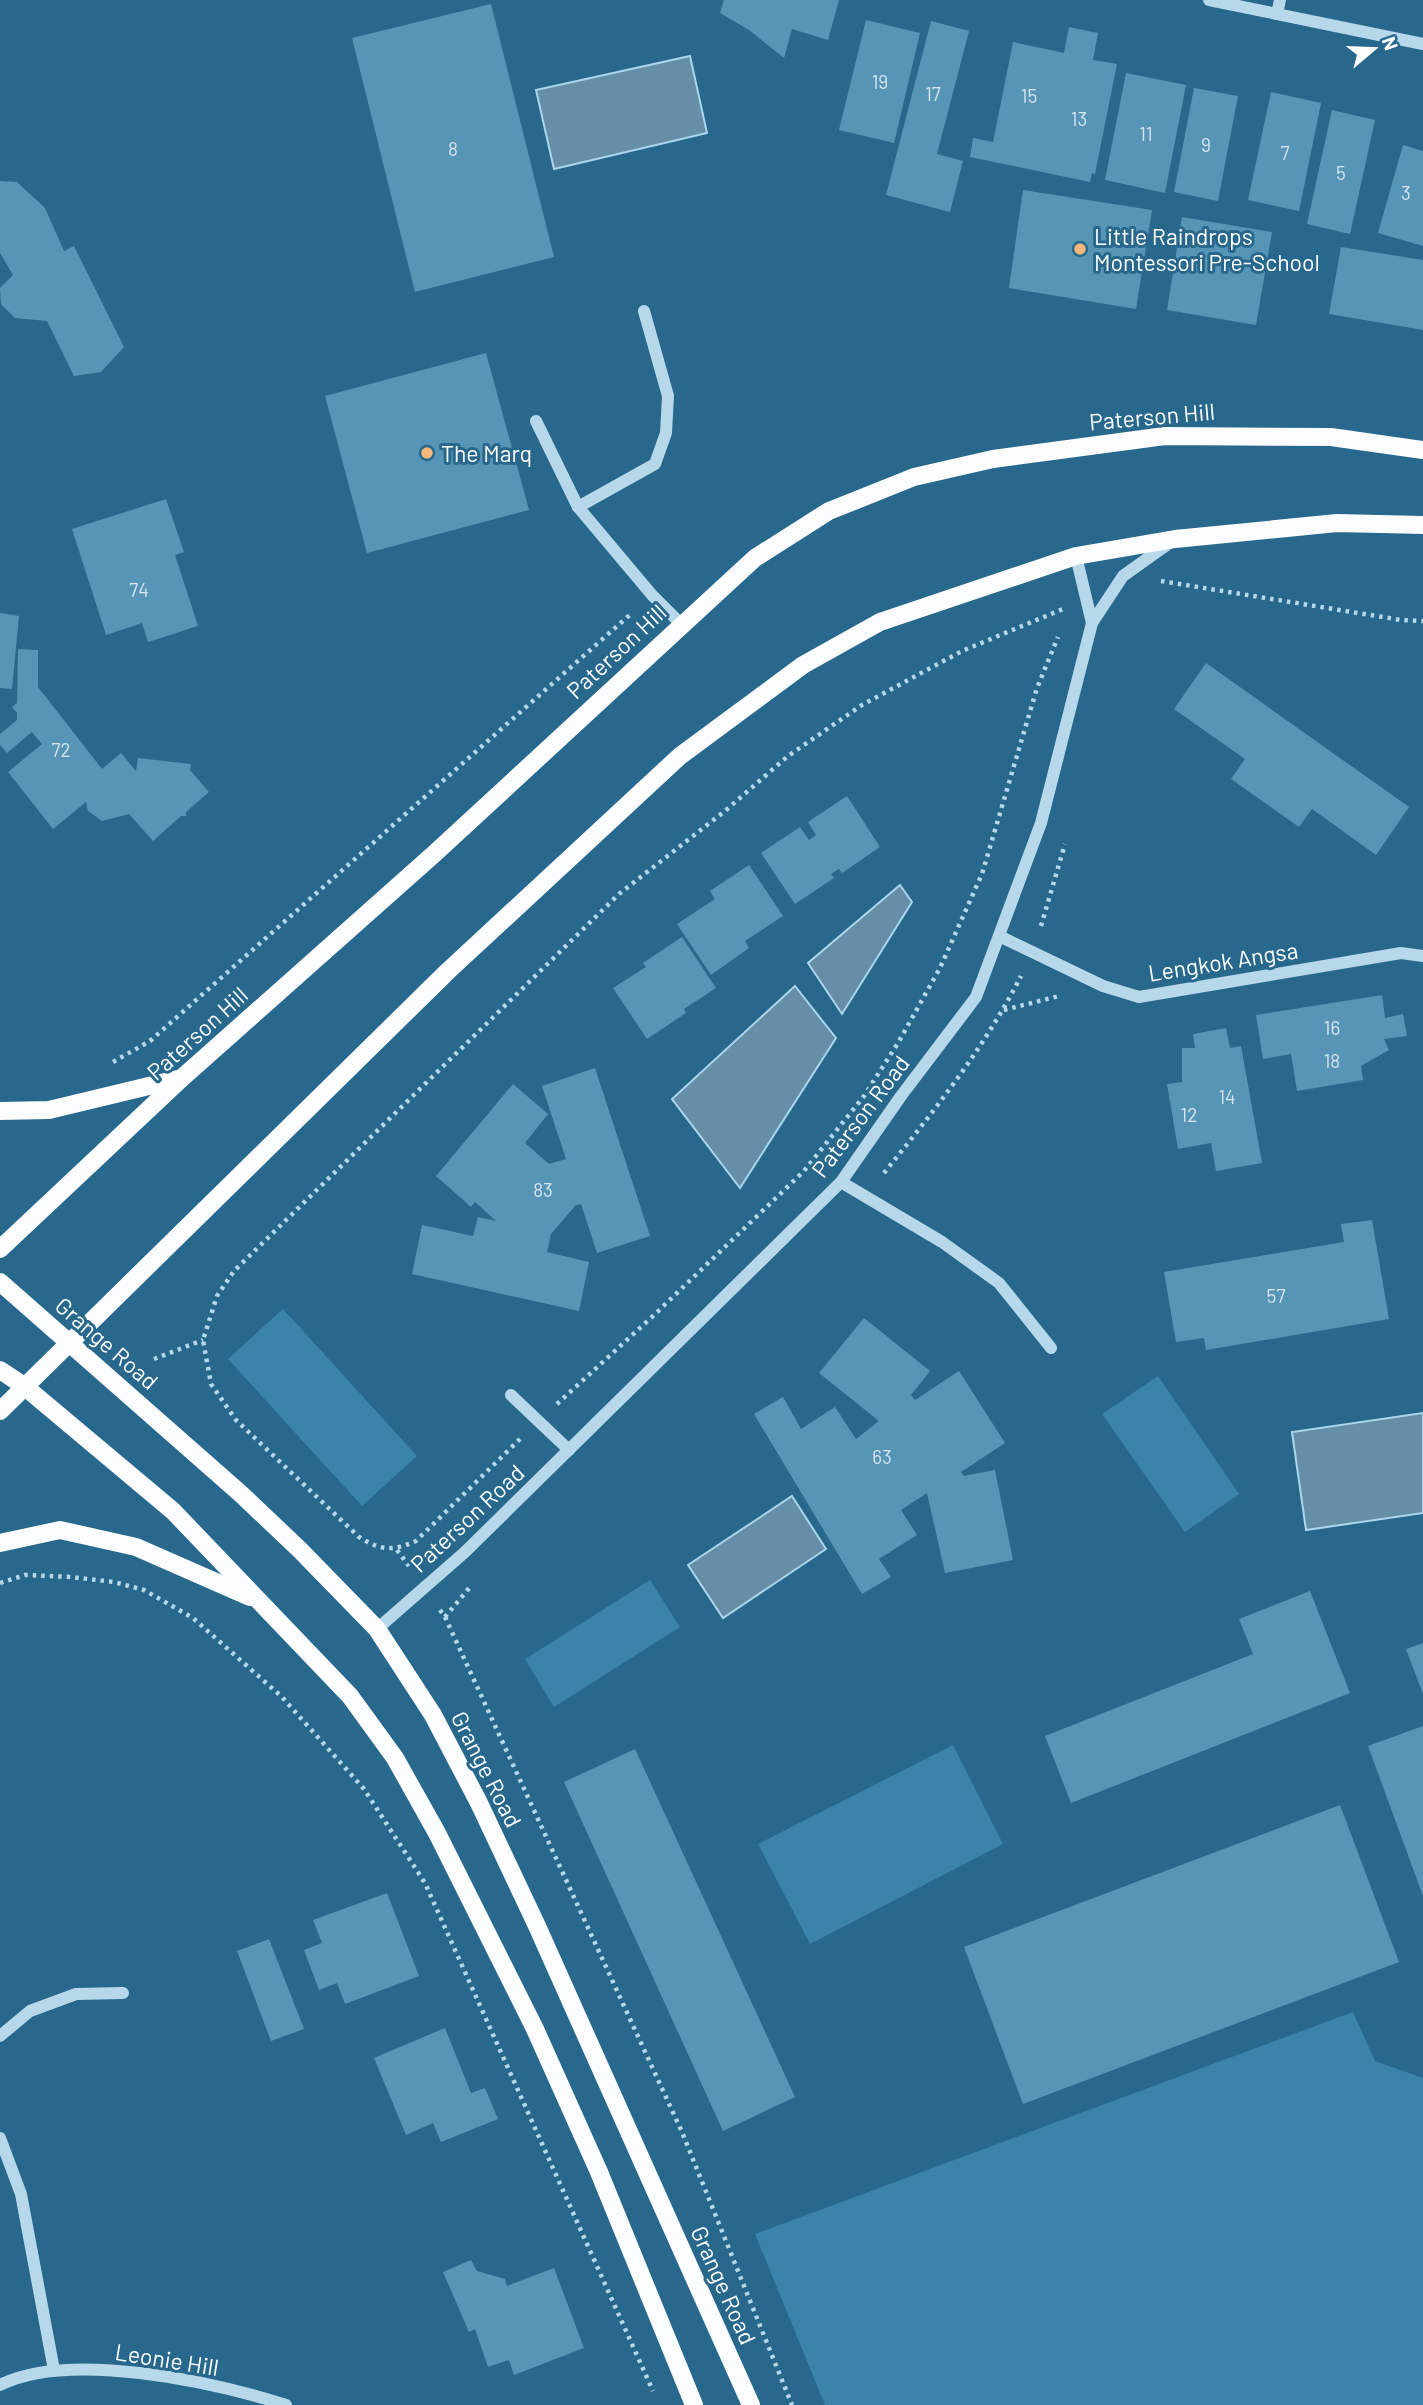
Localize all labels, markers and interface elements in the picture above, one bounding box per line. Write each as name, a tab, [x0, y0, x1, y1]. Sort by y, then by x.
north arrow	[1339, 14, 1409, 84]
text: N	[1378, 34, 1403, 53]
house number: 19	[872, 70, 888, 93]
house number: 17	[925, 82, 941, 105]
house number: 15	[1021, 84, 1037, 107]
house number: 13	[1071, 107, 1087, 130]
house number: 11	[1139, 122, 1153, 145]
house number: 9	[1201, 133, 1211, 156]
house number: 8	[448, 137, 458, 160]
house number: 7	[1281, 141, 1290, 164]
house number: 5	[1336, 161, 1346, 184]
house number: 3	[1401, 181, 1411, 204]
place label: Little Raindrops Montessori Pre-School	[1094, 222, 1320, 276]
marker: Little Raindrops Montessori Pre-School	[1072, 241, 1088, 257]
street label: Paterson Hill	[1088, 397, 1216, 435]
place label: The Marq	[441, 439, 532, 467]
marker: The Marq	[419, 445, 435, 461]
house number: 74	[129, 578, 149, 601]
street label: Paterson Hill	[560, 598, 672, 704]
house number: 72	[51, 738, 71, 761]
street label: Lengkok Angsa	[1146, 935, 1300, 987]
street label: Paterson Hill	[141, 980, 253, 1086]
house number: 16	[1324, 1016, 1340, 1039]
house number: 18	[1324, 1049, 1340, 1072]
street label: Paterson Road	[805, 1050, 915, 1182]
house number: 14	[1218, 1085, 1236, 1108]
house number: 12	[1181, 1103, 1197, 1126]
house number: 83	[533, 1178, 553, 1201]
house number: 57	[1267, 1284, 1285, 1307]
street label: Grange Road	[50, 1291, 164, 1395]
house number: 63	[872, 1445, 892, 1468]
street label: Paterson Road	[404, 1458, 530, 1578]
street label: Grange Road	[446, 1706, 528, 1832]
street label: Grange Road	[685, 2221, 763, 2349]
street label: Leonie Hill	[113, 2337, 221, 2381]

